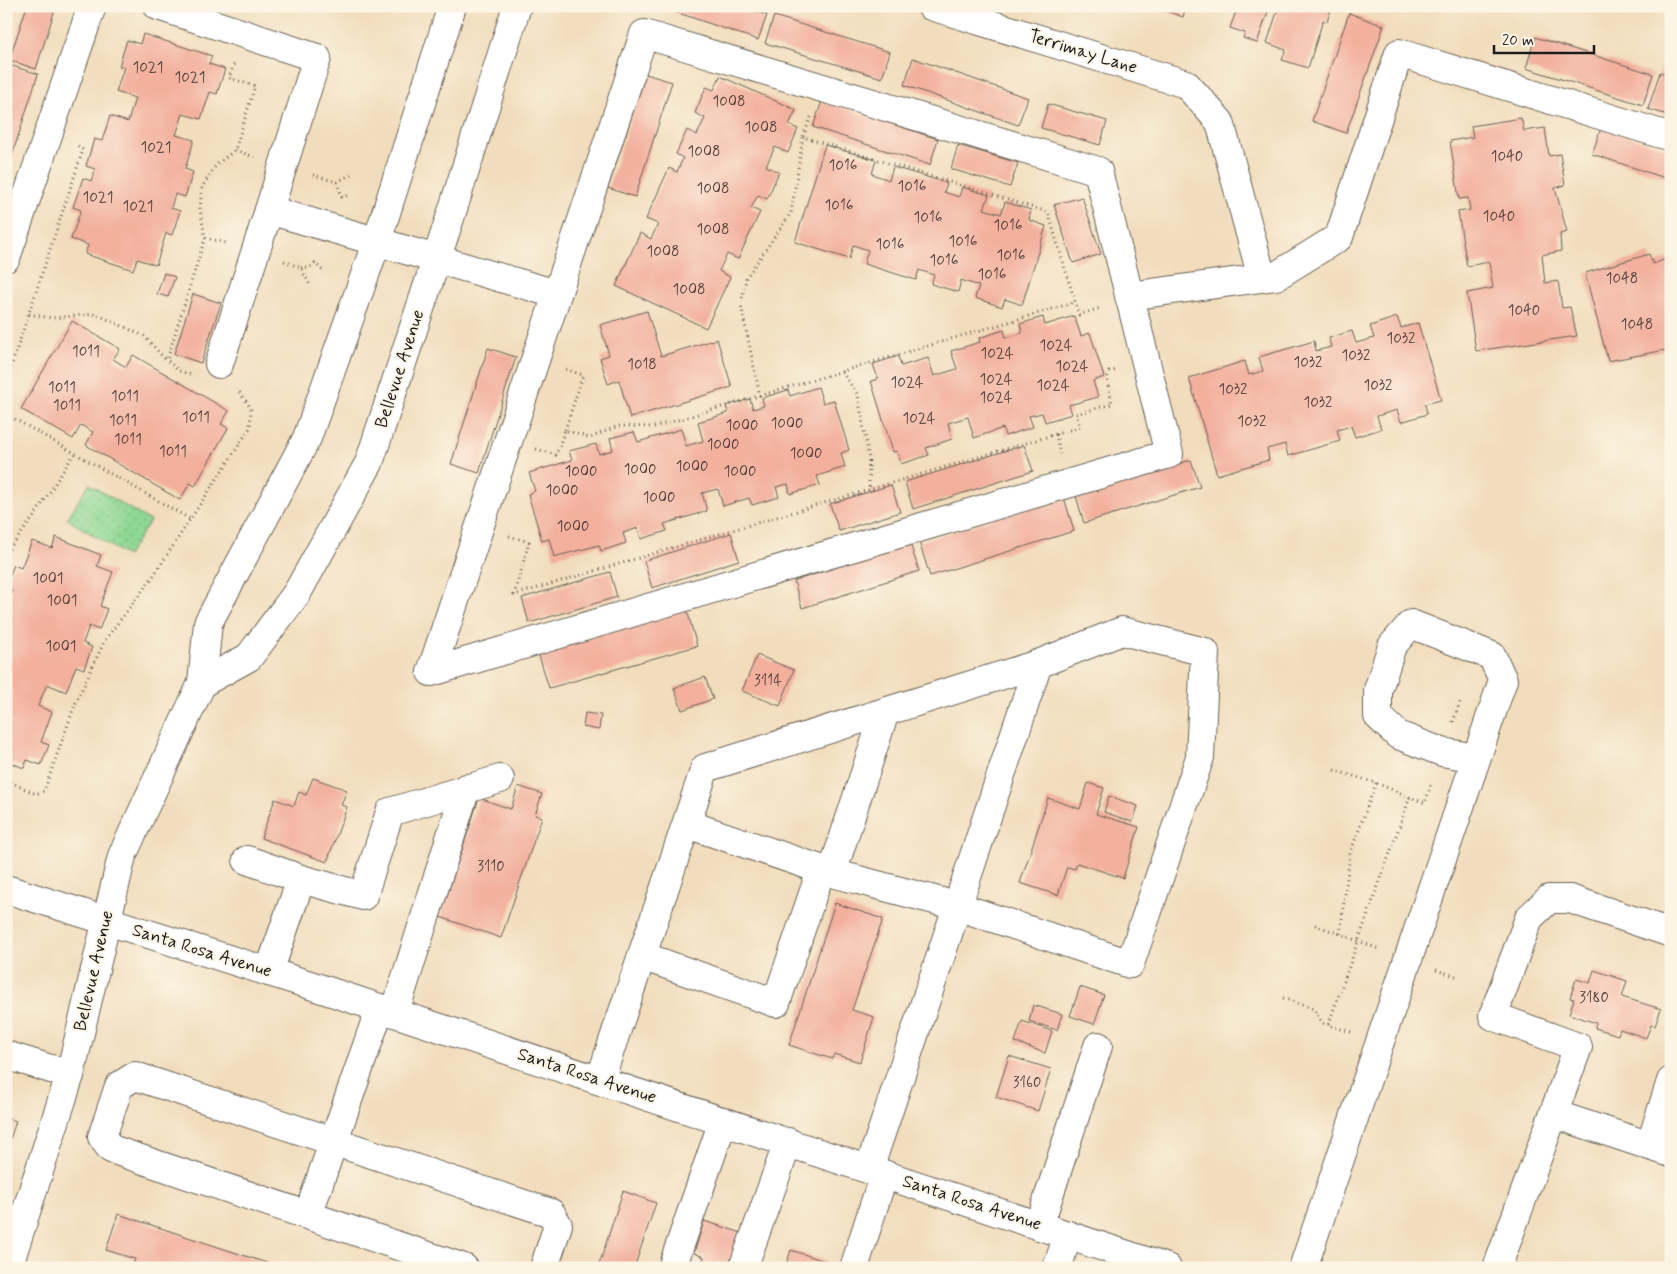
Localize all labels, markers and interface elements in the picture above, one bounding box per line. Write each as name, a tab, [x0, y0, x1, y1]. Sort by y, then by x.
scale bar	[1494, 22, 1594, 54]
street label: Terrimay Lane	[1026, 24, 1140, 80]
text: 20 m	[1502, 31, 1534, 51]
house number: 1021	[133, 58, 163, 78]
house number: 1021	[175, 68, 205, 88]
house number: 1008	[713, 92, 745, 112]
house number: 1008	[745, 118, 777, 138]
house number: 1021	[141, 138, 171, 158]
house number: 1008	[688, 142, 720, 162]
house number: 1040	[1491, 147, 1523, 167]
house number: 1016	[829, 156, 858, 176]
house number: 1016	[898, 177, 927, 197]
house number: 1008	[697, 179, 729, 199]
house number: 1021	[83, 188, 113, 208]
house number: 1016	[825, 196, 854, 216]
house number: 1021	[123, 197, 153, 217]
house number: 1040	[1483, 207, 1515, 227]
house number: 1016	[914, 208, 943, 228]
house number: 1016	[994, 216, 1023, 236]
house number: 1008	[697, 220, 729, 240]
house number: 1016	[949, 232, 978, 252]
house number: 1016	[876, 235, 905, 255]
house number: 1008	[647, 242, 679, 262]
house number: 1016	[997, 246, 1026, 266]
house number: 1016	[930, 251, 959, 271]
house number: 1016	[978, 265, 1007, 285]
house number: 1048	[1606, 269, 1638, 289]
house number: 1008	[673, 280, 705, 300]
house number: 1040	[1508, 301, 1540, 321]
street label: Bellevue Avenue	[370, 307, 430, 431]
house number: 1048	[1621, 315, 1653, 335]
house number: 1032	[1387, 329, 1415, 349]
house number: 1024	[1040, 336, 1073, 356]
house number: 1011	[72, 342, 100, 362]
house number: 1024	[981, 344, 1014, 364]
house number: 1032	[1342, 346, 1370, 366]
house number: 1032	[1294, 353, 1322, 373]
house number: 1018	[627, 355, 657, 375]
house number: 1024	[1056, 357, 1089, 377]
house number: 1024	[980, 370, 1013, 390]
house number: 1024	[891, 373, 924, 393]
house number: 1024	[1037, 376, 1070, 396]
house number: 1032	[1364, 376, 1392, 396]
house number: 1011	[48, 378, 76, 398]
house number: 1032	[1219, 380, 1247, 400]
house number: 1011	[111, 387, 139, 407]
house number: 1024	[980, 388, 1013, 408]
house number: 1032	[1304, 393, 1332, 413]
house number: 1011	[53, 396, 81, 416]
house number: 1011	[182, 408, 210, 428]
house number: 1024	[903, 409, 936, 429]
house number: 1011	[109, 411, 137, 431]
house number: 1032	[1238, 412, 1266, 432]
house number: 1000	[771, 414, 803, 434]
house number: 1000	[726, 416, 758, 436]
house number: 1011	[114, 430, 142, 450]
house number: 1000	[707, 435, 739, 455]
house number: 1011	[159, 442, 187, 462]
house number: 1000	[790, 444, 822, 464]
house number: 1000	[676, 457, 708, 477]
house number: 1000	[624, 460, 656, 480]
house number: 1000	[565, 462, 597, 482]
house number: 1000	[724, 462, 756, 482]
house number: 1000	[546, 481, 578, 501]
house number: 1000	[643, 488, 675, 508]
house number: 1000	[557, 517, 589, 537]
house number: 1001	[32, 569, 64, 589]
house number: 1001	[46, 591, 78, 611]
house number: 1001	[45, 637, 77, 657]
house number: 3114	[754, 671, 782, 691]
house number: 3110	[477, 857, 505, 877]
street label: Bellevue Avenue	[68, 908, 120, 1034]
street label: Santa Rosa Avenue	[129, 918, 275, 984]
house number: 3180	[1579, 988, 1609, 1008]
street label: Santa Rosa Avenue	[514, 1042, 660, 1110]
house number: 3160	[1013, 1073, 1041, 1093]
street label: Santa Rosa Avenue	[899, 1169, 1045, 1237]

